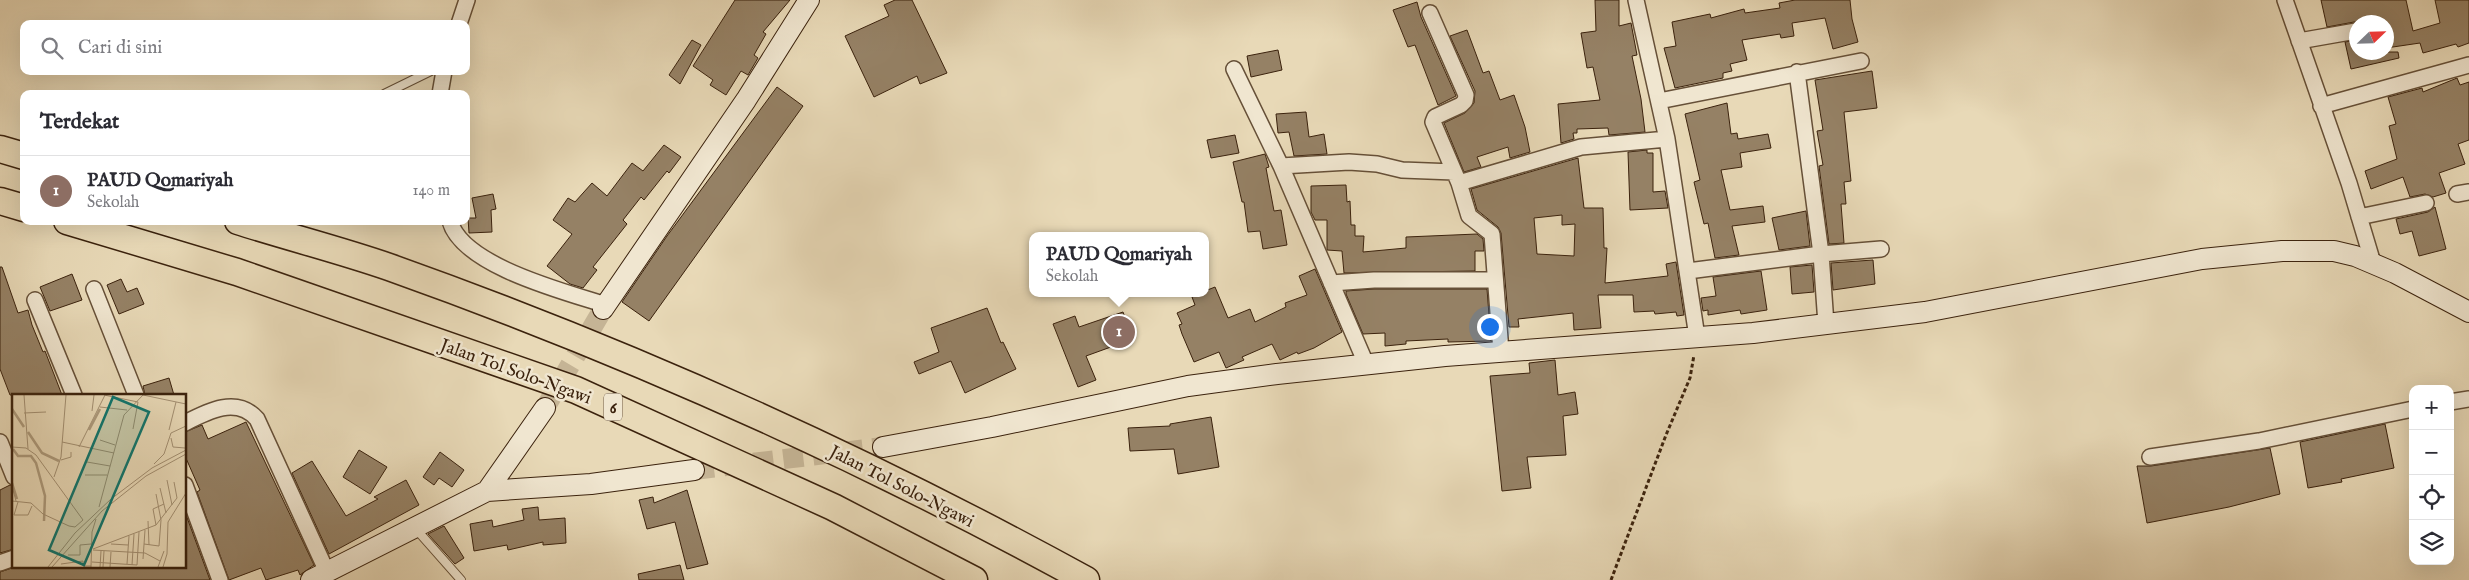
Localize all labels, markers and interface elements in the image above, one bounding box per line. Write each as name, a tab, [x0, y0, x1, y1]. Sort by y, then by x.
north arrow	[2349, 15, 2394, 60]
search box	[20, 20, 470, 75]
icon: search	[38, 34, 66, 62]
text: Cari di sini	[78, 36, 162, 60]
text: Terdekat	[40, 109, 119, 136]
text: PAUD Qomariyah	[87, 169, 233, 193]
text: 1	[53, 181, 59, 201]
text: 140 m	[412, 181, 450, 201]
text: Sekolah	[87, 193, 139, 213]
popup	[1029, 232, 1209, 297]
text: PAUD Qomariyah	[1046, 243, 1192, 267]
text: Sekolah	[1046, 267, 1098, 287]
pin: 1	[1103, 313, 1135, 351]
your location	[1477, 314, 1503, 340]
street label: Jalan Tol Solo–Ngawi	[435, 334, 594, 411]
map controls	[2409, 385, 2454, 565]
button: +	[2409, 385, 2454, 430]
inset map	[12, 394, 186, 568]
road number: 6	[604, 394, 622, 421]
button: −	[2409, 430, 2454, 475]
street label: Jalan Tol Solo–Ngawi	[823, 440, 978, 534]
button: locate	[2409, 475, 2454, 520]
button: layers	[2409, 520, 2454, 565]

